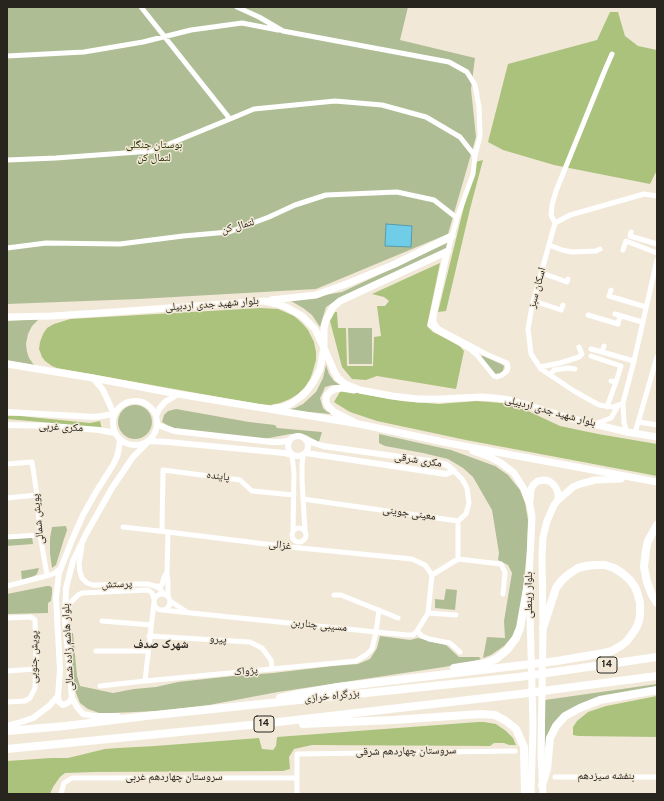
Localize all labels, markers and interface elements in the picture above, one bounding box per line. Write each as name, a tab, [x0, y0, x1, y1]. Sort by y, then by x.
park label: بوستان جنگلی لتمال کن	[126, 139, 182, 165]
street label: لتمال کن	[220, 216, 256, 238]
street label: اسکان سبز	[526, 266, 550, 310]
street label: بلوار شهید جدی اردبیلی	[165, 295, 259, 315]
street label: بلوار شهید جدی اردبیلی	[503, 393, 597, 431]
street label: مکری غربی	[38, 420, 84, 436]
street label: مکری شرقی	[393, 451, 443, 471]
street label: پاینده	[206, 469, 230, 485]
street label: پویش شمالی	[30, 493, 48, 545]
street label: معینی جوینی	[382, 504, 436, 524]
street label: غزالی	[268, 538, 292, 554]
street label: بلوار زینعلی	[523, 572, 537, 618]
street label: پرستش	[101, 578, 133, 592]
street label: بلوار هاشم زاده شمالی	[60, 603, 78, 691]
street label: مسیبی چناربن	[290, 616, 348, 636]
street label: پویش جنوبی	[28, 631, 42, 683]
street label: پیرو	[209, 633, 227, 647]
district label: شهرک صدف	[133, 639, 189, 653]
road number: 14	[597, 657, 617, 673]
street label: پژواک	[234, 664, 258, 680]
street label: بزرگراه خرازی	[304, 688, 360, 706]
road number: 14	[254, 716, 274, 732]
street label: سروستان چهاردهم شرقی	[356, 745, 456, 759]
street label: بنفشه سیزدهم	[578, 770, 634, 784]
street label: سروستان چهاردهم غربی	[125, 771, 223, 785]

